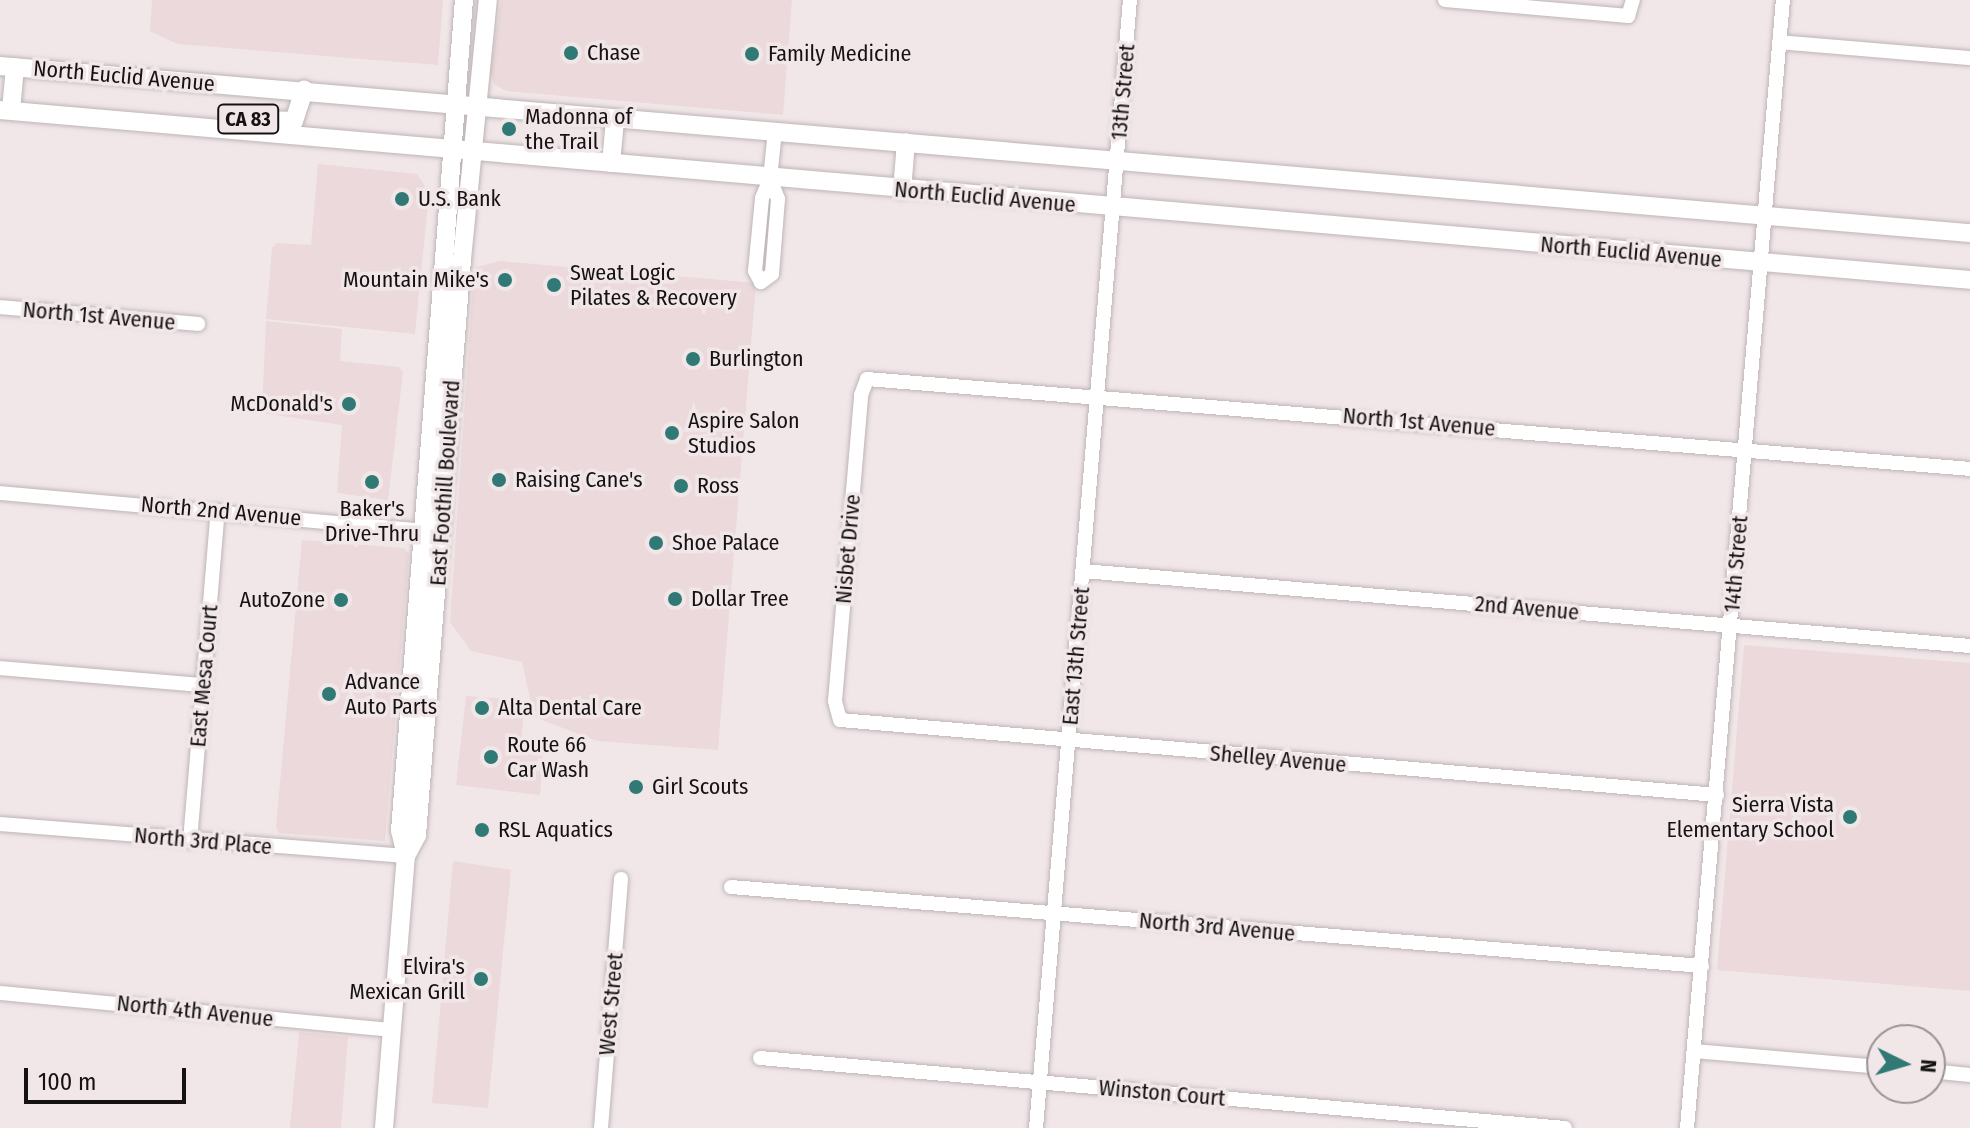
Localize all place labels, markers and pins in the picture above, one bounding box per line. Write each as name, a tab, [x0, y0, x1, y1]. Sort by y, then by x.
place label: Chase	[587, 40, 640, 66]
place label: Family Medicine	[768, 41, 911, 67]
marker: Chase	[562, 44, 580, 62]
marker: Family Medicine	[743, 45, 761, 63]
place label: Madonna of the Trail	[525, 103, 632, 154]
marker: Madonna of the Trail	[500, 120, 518, 138]
place label: U.S. Bank	[418, 186, 501, 212]
marker: U.S. Bank	[393, 190, 411, 208]
place label: Sweat Logic Pilates & Recovery	[570, 259, 737, 310]
place label: Mountain Mike's	[343, 267, 489, 293]
marker: Mountain Mike's	[496, 271, 514, 289]
marker: Sweat Logic Pilates & Recovery	[545, 276, 563, 294]
place label: Burlington	[709, 346, 804, 372]
marker: Burlington	[684, 350, 702, 368]
place label: McDonald's	[230, 391, 333, 417]
marker: McDonald's	[340, 395, 358, 413]
place label: Aspire Salon Studios	[688, 407, 800, 458]
marker: Aspire Salon Studios	[663, 424, 681, 442]
place label: Raising Cane's	[515, 467, 643, 493]
marker: Raising Cane's	[490, 471, 508, 489]
marker: Baker's Drive-Thru	[363, 473, 381, 491]
place label: Ross	[697, 473, 739, 499]
marker: Ross	[672, 477, 690, 495]
place label: Baker's Drive-Thru	[325, 495, 419, 546]
place label: Shoe Palace	[672, 530, 779, 556]
marker: Shoe Palace	[647, 534, 665, 552]
place label: Dollar Tree	[691, 586, 789, 612]
place label: AutoZone	[240, 587, 325, 613]
marker: Dollar Tree	[666, 590, 684, 608]
marker: AutoZone	[332, 591, 350, 609]
place label: Advance Auto Parts	[345, 668, 437, 720]
marker: Advance Auto Parts	[320, 685, 338, 703]
place label: Alta Dental Care	[498, 695, 642, 721]
marker: Alta Dental Care	[473, 699, 491, 717]
place label: Route 66 Car Wash	[507, 731, 589, 782]
marker: Route 66 Car Wash	[482, 748, 500, 766]
place label: Girl Scouts	[652, 774, 748, 800]
marker: Girl Scouts	[627, 778, 645, 796]
place label: Sierra Vista Elementary School	[1667, 791, 1834, 842]
marker: Sierra Vista Elementary School	[1841, 808, 1859, 826]
place label: RSL Aquatics	[498, 817, 613, 843]
marker: RSL Aquatics	[473, 821, 491, 839]
place label: Elvira's Mexican Grill	[349, 953, 465, 1004]
marker: Elvira's Mexican Grill	[472, 970, 490, 988]

